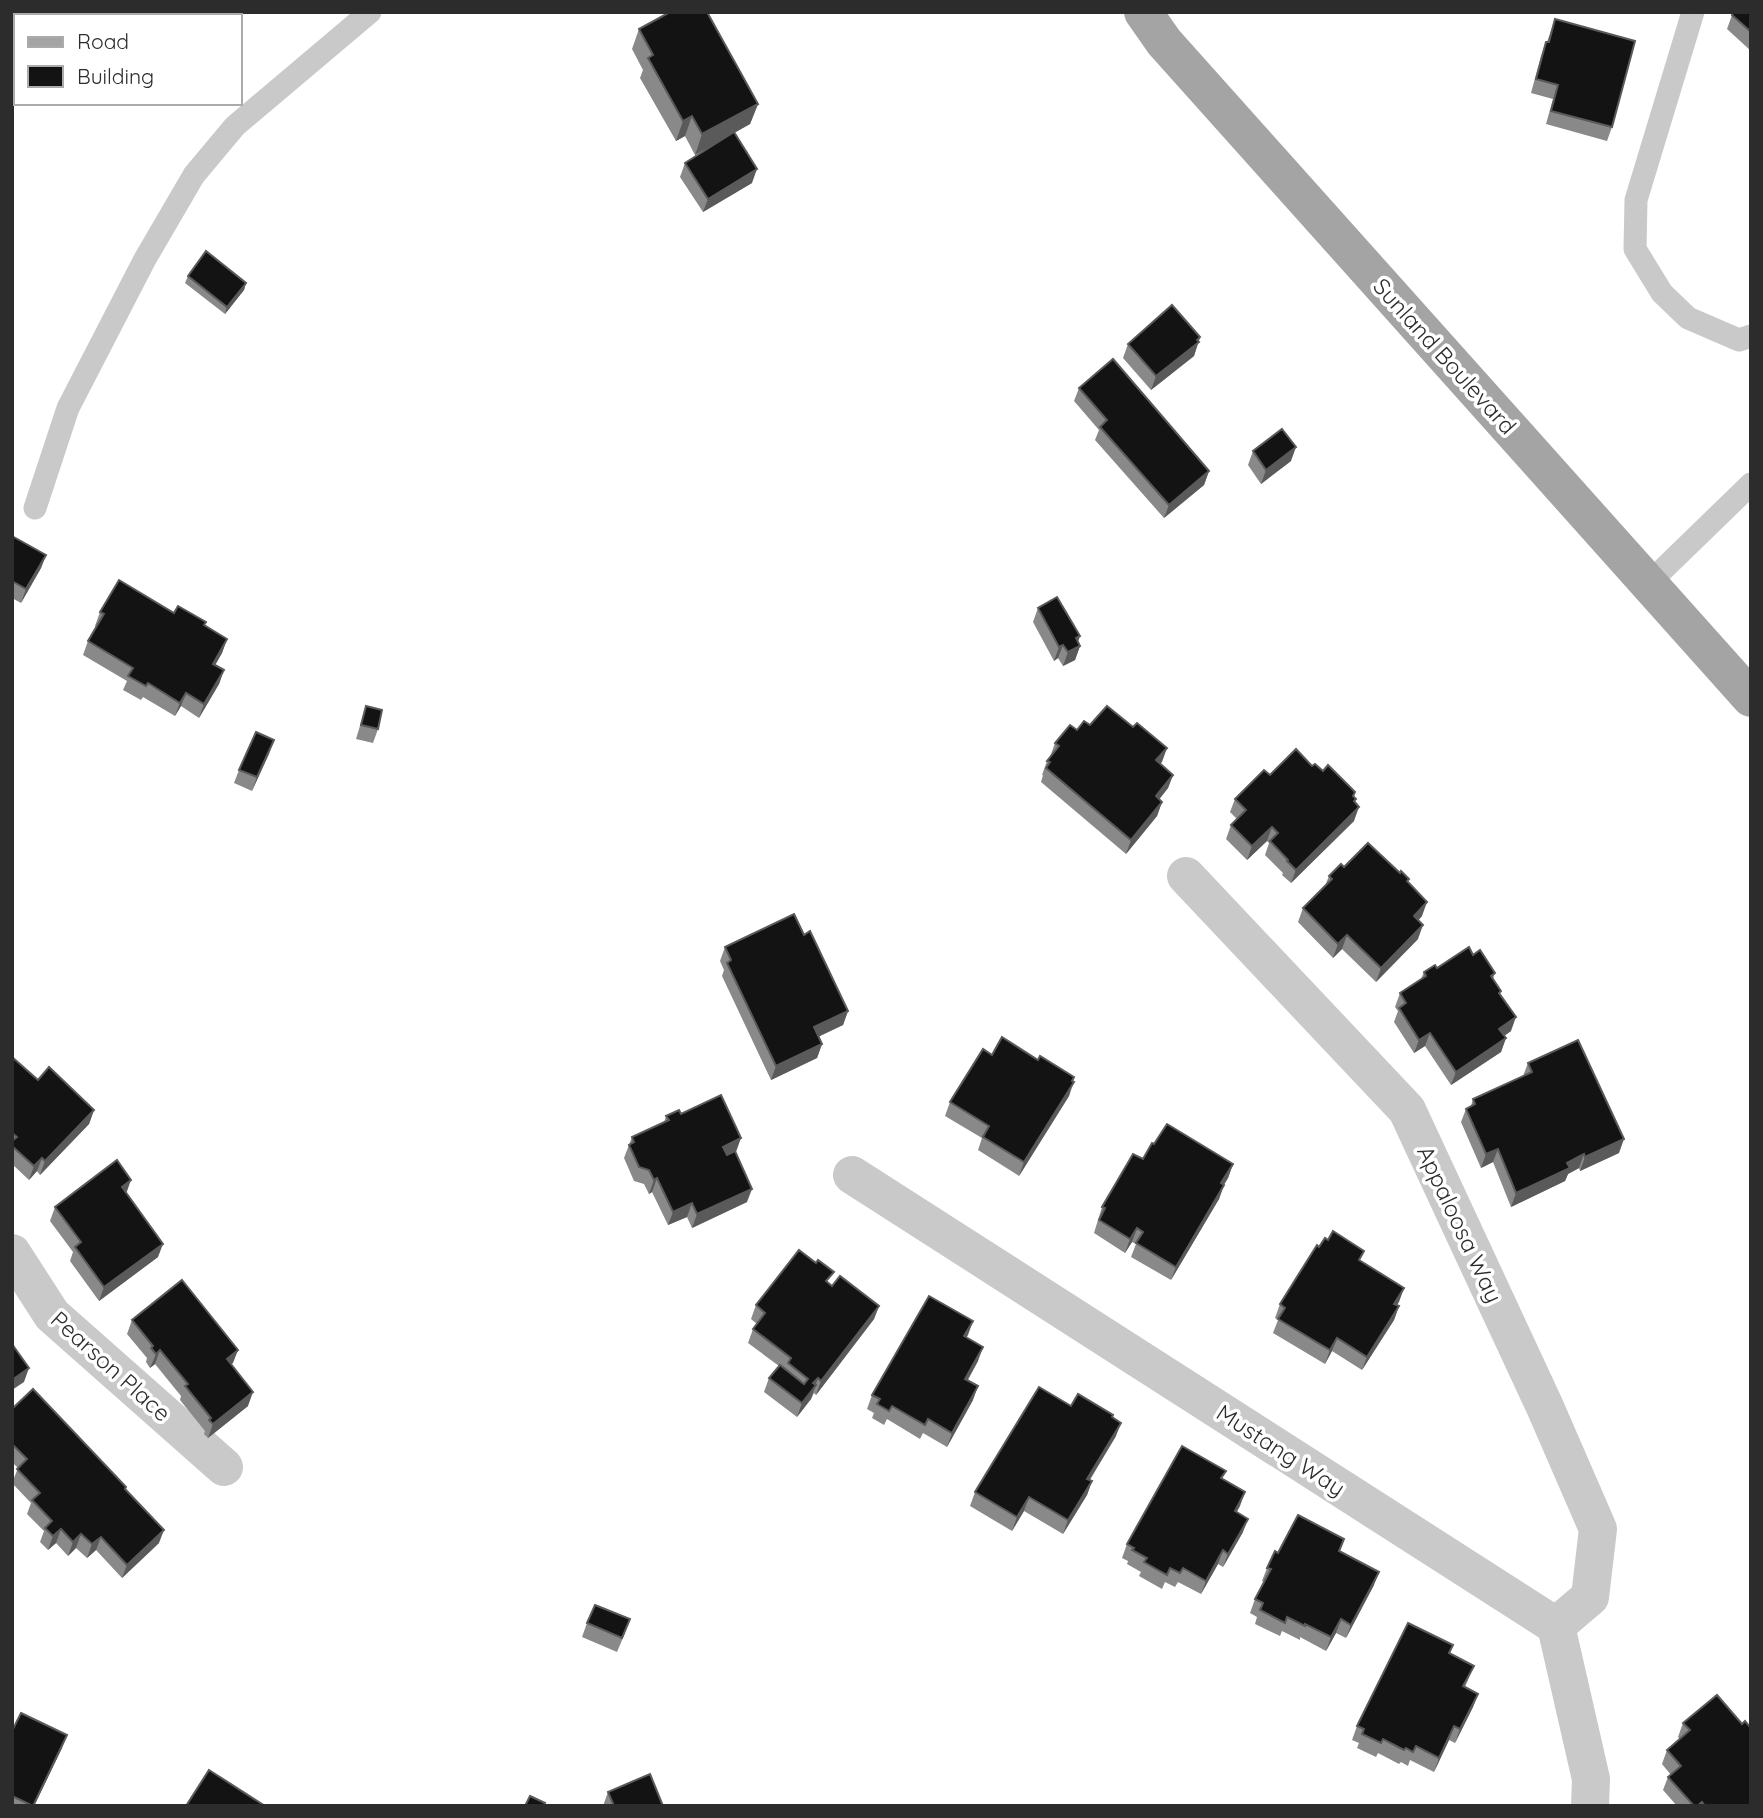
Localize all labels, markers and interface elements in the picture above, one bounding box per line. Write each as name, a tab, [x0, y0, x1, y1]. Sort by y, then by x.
legend	[14, 14, 242, 105]
text: Road	[77, 28, 129, 54]
text: Building	[77, 63, 154, 89]
street label: Sunland Boulevard	[1367, 272, 1523, 440]
street label: Appaloosa Way	[1411, 1141, 1509, 1307]
street label: Pearson Place	[45, 1305, 177, 1427]
street label: Mustang Way	[1211, 1398, 1351, 1502]

